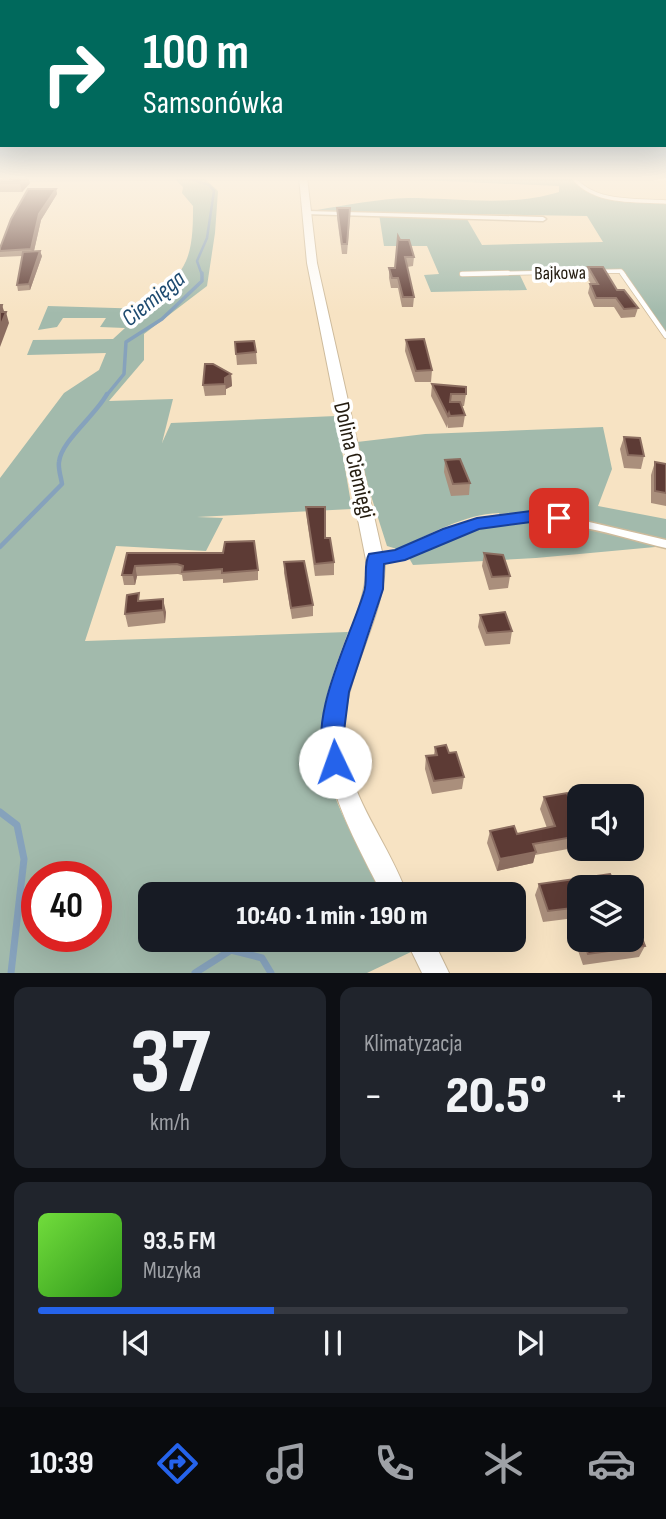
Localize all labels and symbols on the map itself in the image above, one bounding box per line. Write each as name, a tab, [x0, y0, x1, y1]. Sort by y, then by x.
street label: Bajkowa	[534, 262, 586, 285]
water label: Ciemięga	[116, 264, 191, 333]
street label: Dolina Ciemięgi	[327, 399, 381, 521]
pin	[529, 488, 589, 548]
position arrow	[298, 725, 372, 799]
speed limit sign: 40	[21, 861, 112, 952]

